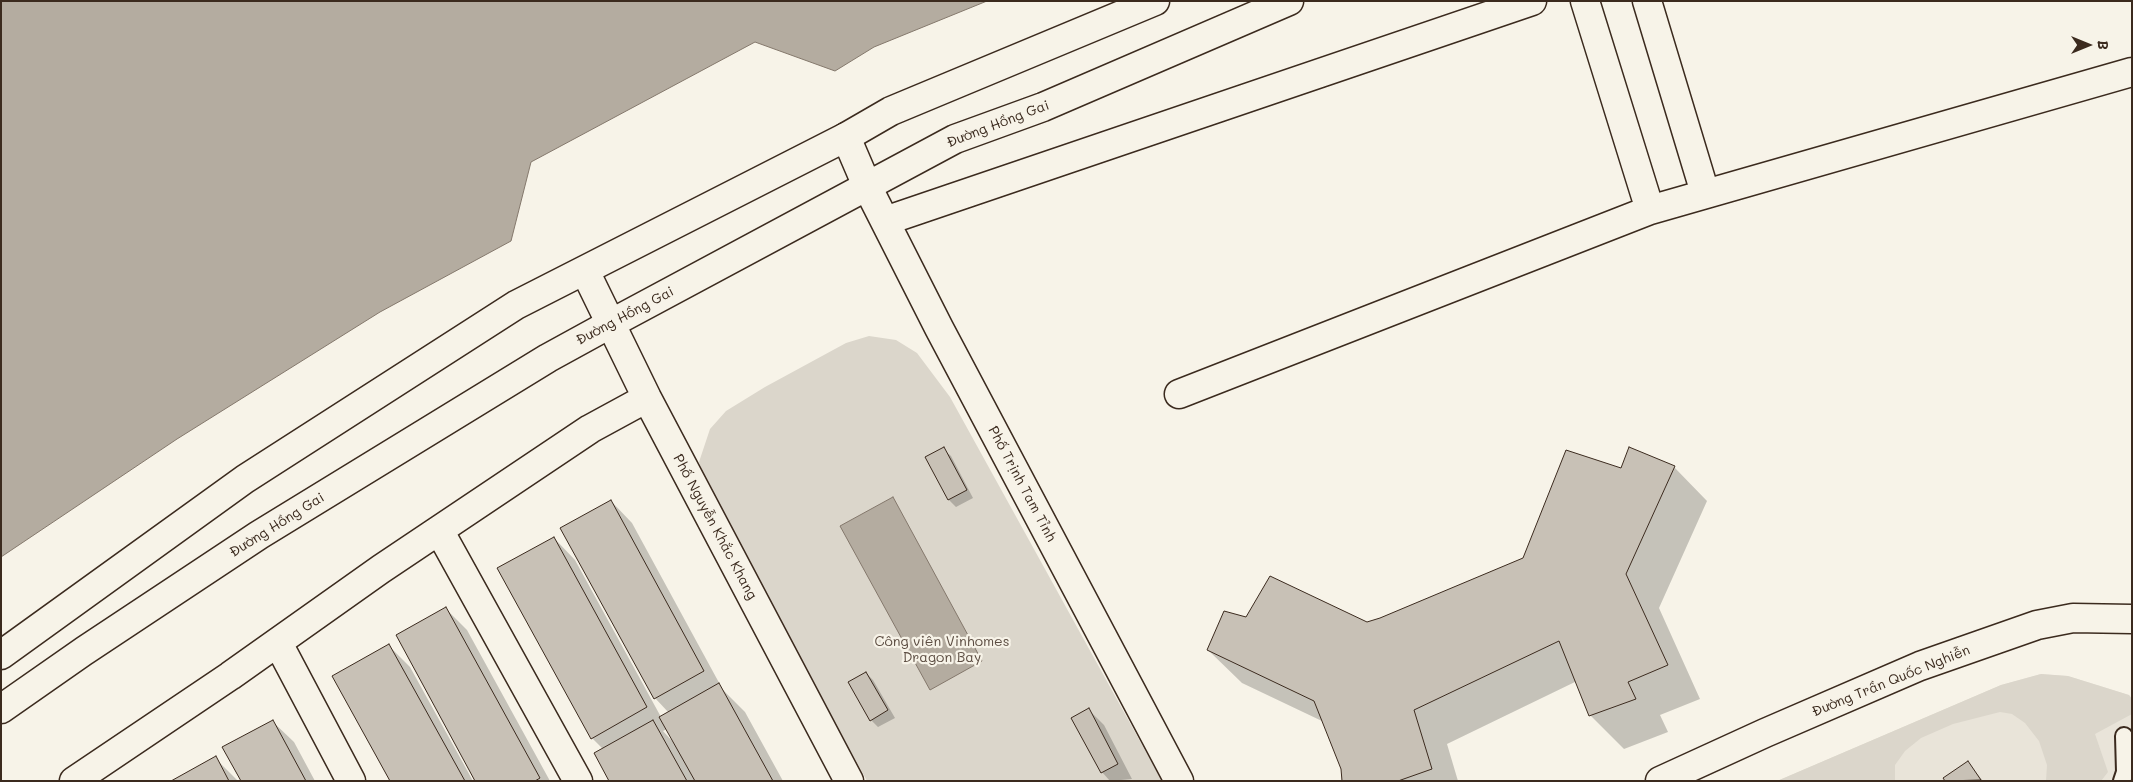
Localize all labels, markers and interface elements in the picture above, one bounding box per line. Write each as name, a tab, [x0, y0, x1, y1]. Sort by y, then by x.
north arrow	[2063, 20, 2113, 70]
text: B	[2094, 40, 2113, 50]
street label: Đường Hồng Gai	[944, 97, 1052, 151]
street label: Đường Hồng Gai	[573, 283, 677, 349]
street label: Phố Trịnh Tam Tỉnh	[984, 423, 1060, 545]
street label: Phố Nguyễn Khắc Khang	[669, 451, 761, 603]
street label: Đường Hồng Gai	[227, 489, 327, 561]
park label: Công viên Vinhomes Dragon Bay	[874, 634, 1010, 666]
street label: Đường Trần Quốc Nghiễn	[1810, 642, 1972, 720]

